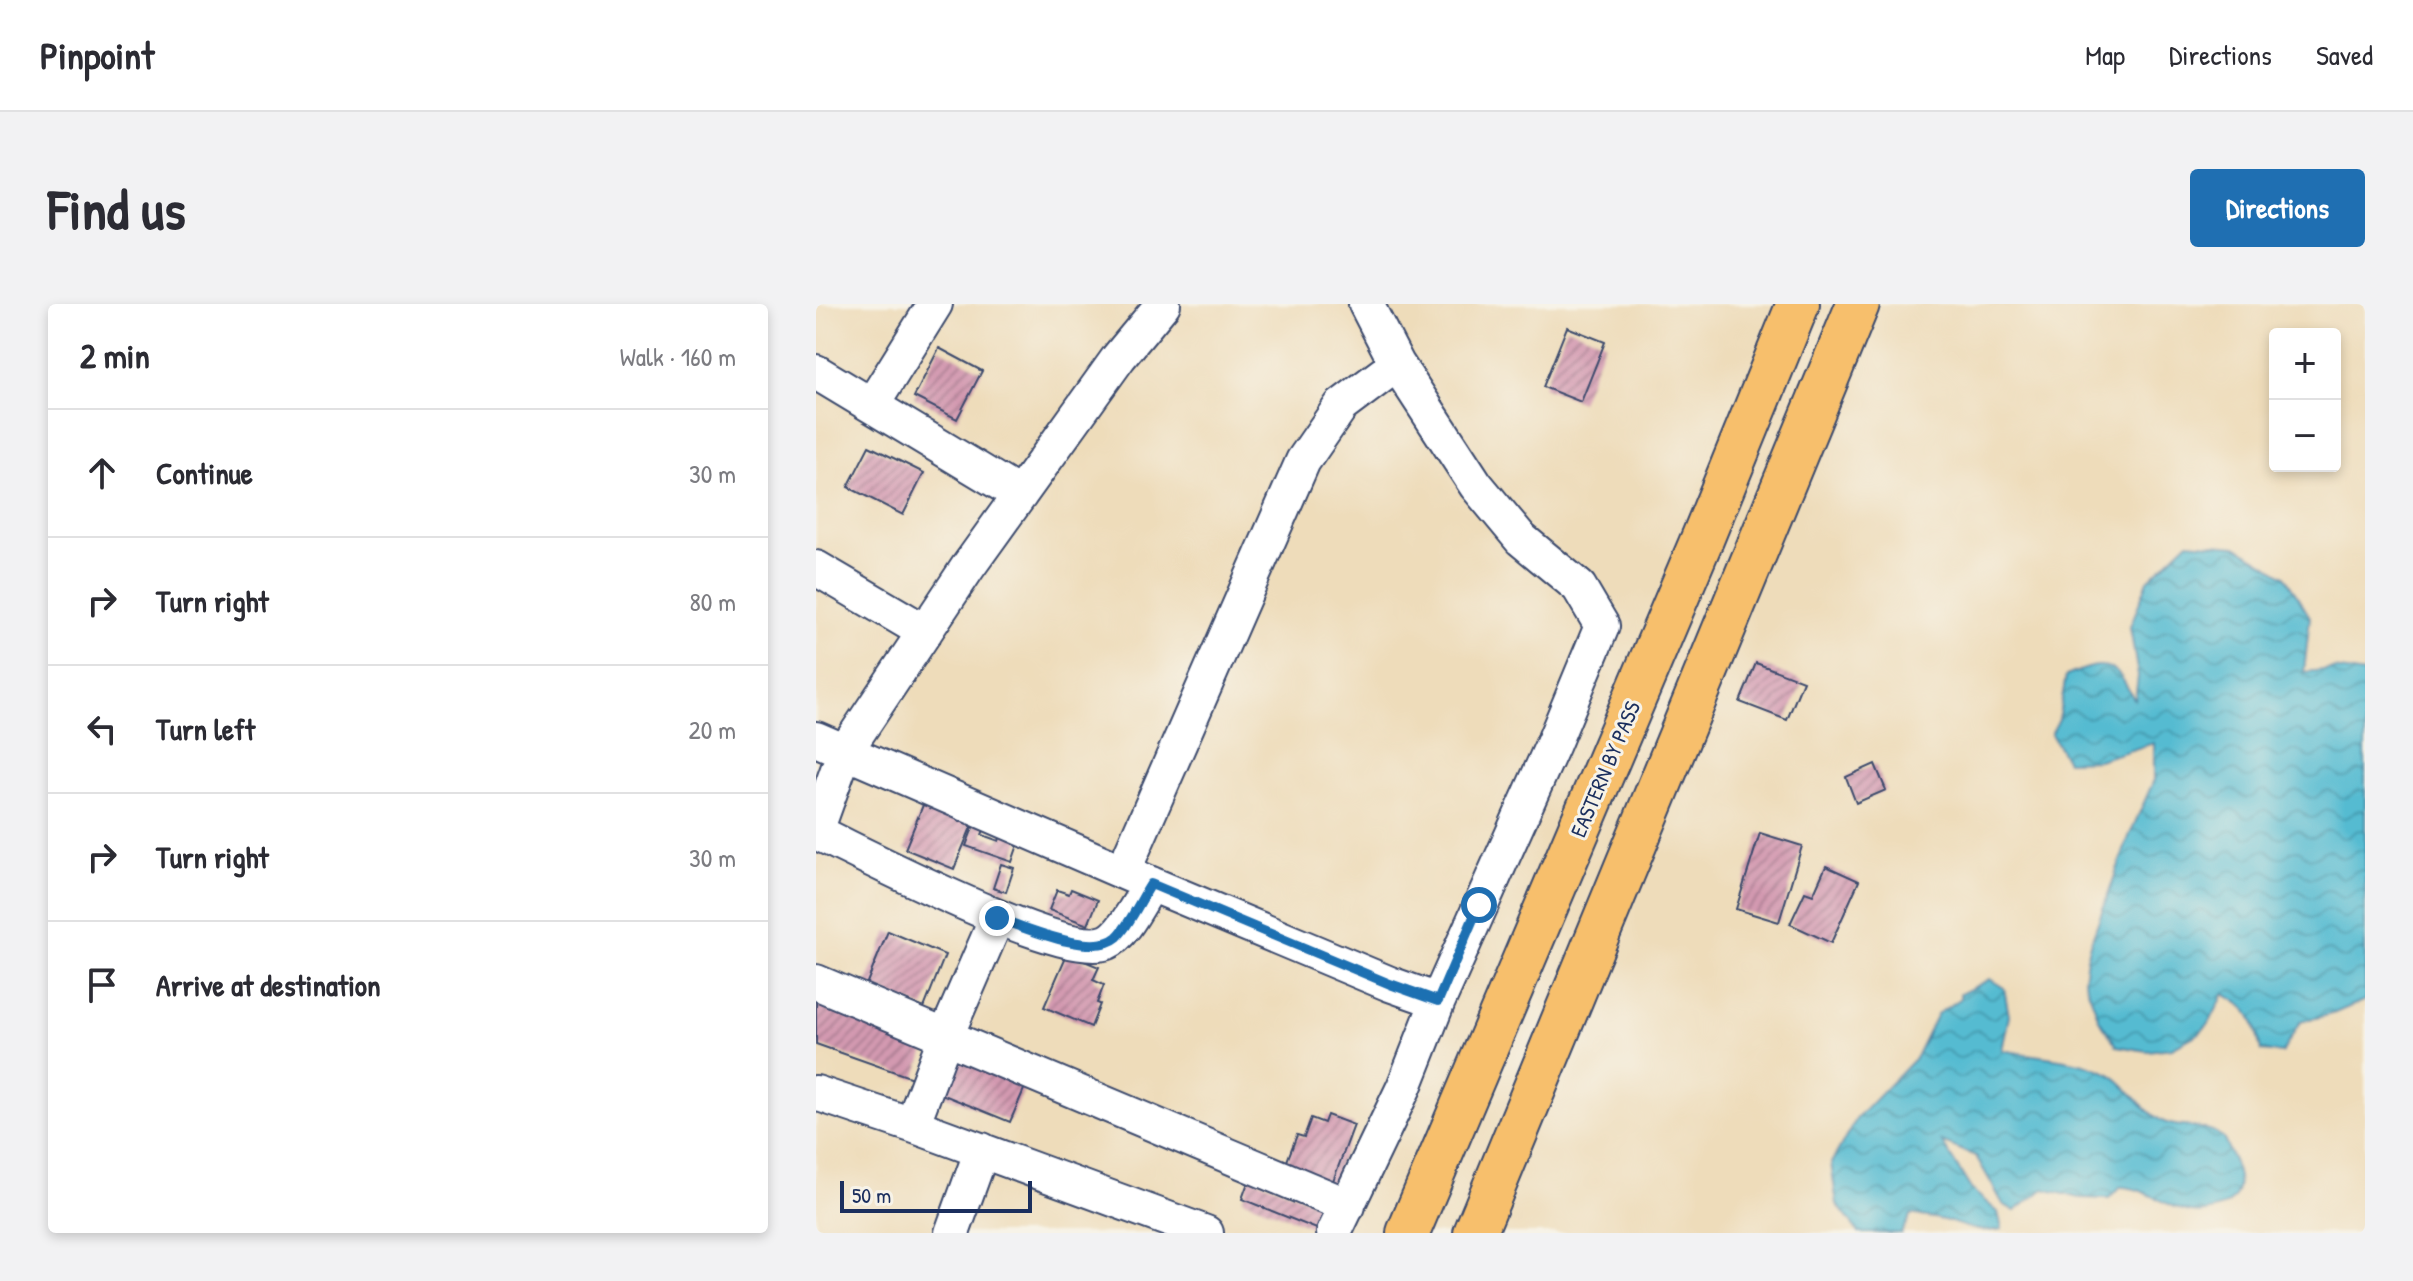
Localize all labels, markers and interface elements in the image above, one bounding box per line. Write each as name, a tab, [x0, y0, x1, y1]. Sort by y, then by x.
text: Pinpoint	[40, 29, 154, 81]
text: Map	[2085, 36, 2125, 74]
text: Directions	[2169, 36, 2272, 74]
text: Saved	[2316, 36, 2373, 74]
button: Directions	[2190, 169, 2365, 247]
text: Find us	[48, 171, 186, 246]
map controls	[2269, 328, 2341, 472]
button: +	[2269, 328, 2341, 400]
text: 2 min	[80, 333, 150, 379]
text: Walk · 160 m	[620, 339, 736, 374]
button: −	[2269, 400, 2341, 472]
icon: ahead	[80, 451, 124, 495]
text: Continue	[156, 453, 253, 493]
text: 30 m	[689, 456, 736, 491]
icon: right	[80, 579, 124, 623]
text: Turn right	[156, 581, 269, 621]
text: 80 m	[689, 584, 736, 619]
street label: EASTERN BY PASS	[1563, 696, 1647, 842]
icon: left	[80, 707, 124, 751]
text: Turn left	[156, 709, 255, 749]
text: 20 m	[689, 712, 736, 747]
icon: right	[80, 835, 124, 879]
text: Turn right	[156, 837, 269, 877]
text: 30 m	[689, 840, 736, 875]
route start	[1461, 887, 1497, 923]
route end	[979, 900, 1015, 936]
icon: arrive	[80, 963, 124, 1007]
text: Arrive at destination	[156, 965, 381, 1005]
scale bar	[840, 1177, 1032, 1213]
text: 50 m	[852, 1180, 891, 1210]

